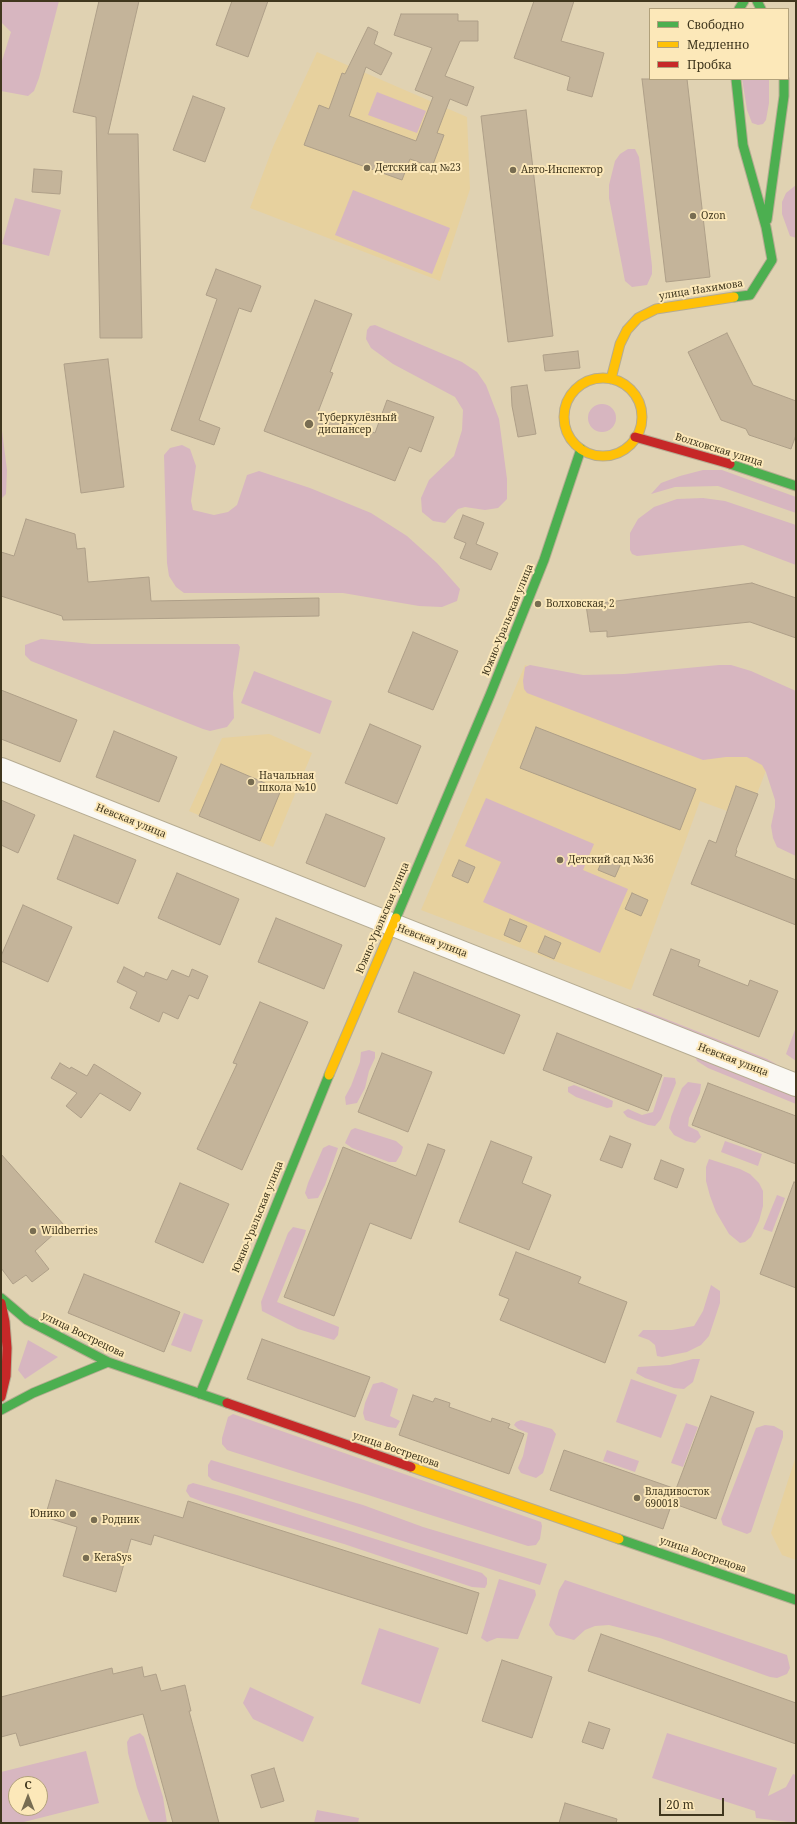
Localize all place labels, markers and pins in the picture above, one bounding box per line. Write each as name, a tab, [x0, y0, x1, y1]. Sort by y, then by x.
place label: Детский сад №23	[375, 162, 461, 174]
marker: Детский сад №23	[362, 163, 372, 173]
place label: Авто-Инспектор	[521, 164, 603, 176]
marker: Авто-Инспектор	[508, 165, 518, 175]
place label: Ozon	[701, 210, 726, 222]
marker: Ozon	[688, 211, 698, 221]
place label: Туберкулёзный диспансер	[318, 412, 397, 436]
marker: Туберкулёзный диспансер	[303, 418, 315, 430]
place label: Волховская, 2	[546, 598, 614, 610]
marker: Волховская, 2	[533, 599, 543, 609]
place label: Начальная школа №10	[259, 770, 316, 794]
marker: Начальная школа №10	[246, 777, 256, 787]
place label: Детский сад №36	[568, 854, 654, 866]
marker: Детский сад №36	[555, 855, 565, 865]
place label: Wildberries	[41, 1225, 98, 1237]
marker: Wildberries	[28, 1226, 38, 1236]
place label: Владивосток 690018	[645, 1486, 710, 1510]
marker: Владивосток 690018	[632, 1493, 642, 1503]
place label: Юнико	[30, 1508, 65, 1520]
marker: Юнико	[68, 1509, 78, 1519]
place label: Родник	[102, 1514, 139, 1526]
marker: Родник	[89, 1515, 99, 1525]
place label: KeraSys	[94, 1552, 132, 1564]
marker: KeraSys	[81, 1553, 91, 1563]

